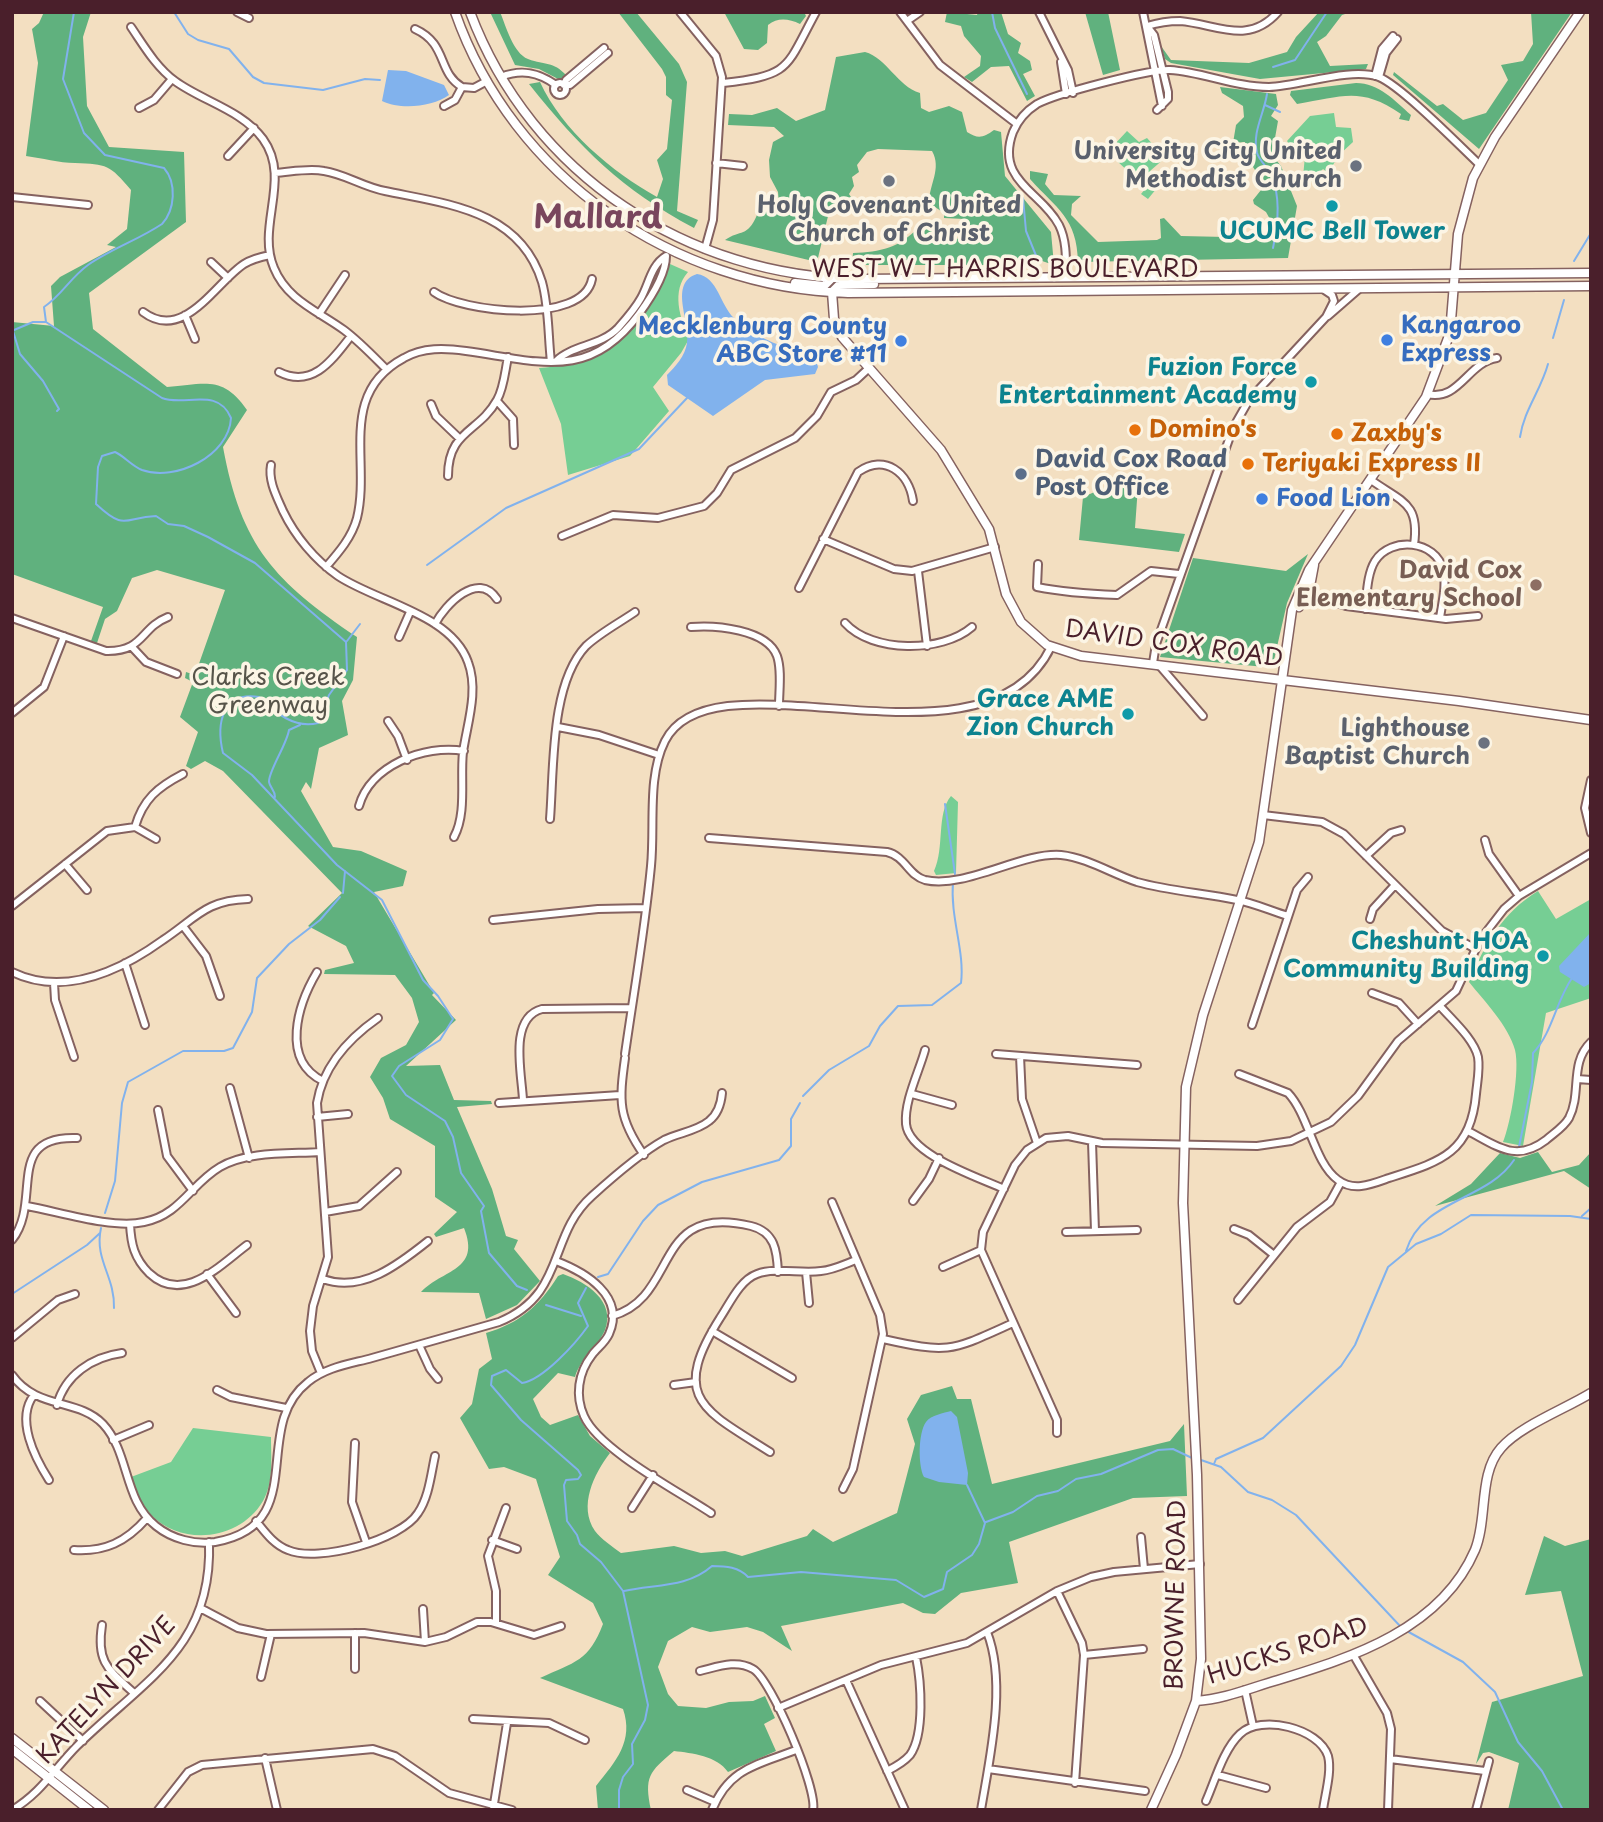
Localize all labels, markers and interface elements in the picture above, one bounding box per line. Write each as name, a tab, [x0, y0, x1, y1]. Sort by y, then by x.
place label: University City United Methodist Church	[1073, 138, 1342, 194]
marker: University City United Methodist Church	[1348, 158, 1364, 174]
marker: Holy Covenant United Church of Christ	[881, 173, 897, 189]
place label: Holy Covenant United Church of Christ	[757, 192, 1021, 248]
marker: UCUMC Bell Tower	[1324, 198, 1340, 214]
district label: Mallard	[534, 200, 662, 238]
place label: UCUMC Bell Tower	[1219, 218, 1445, 246]
street label: WEST W T HARRIS BOULEVARD	[811, 256, 1199, 284]
place label: Kangaroo Express	[1401, 312, 1521, 368]
place label: Mecklenburg County ABC Store #11	[638, 313, 887, 369]
marker: Kangaroo Express	[1379, 332, 1395, 348]
marker: Mecklenburg County ABC Store #11	[893, 333, 909, 349]
place label: Fuzion Force Entertainment Academy	[999, 354, 1297, 410]
marker: Fuzion Force Entertainment Academy	[1303, 374, 1319, 390]
place label: Domino's	[1149, 416, 1257, 444]
place label: Zaxby's	[1351, 420, 1442, 448]
marker: Domino's	[1127, 422, 1143, 438]
marker: Zaxby's	[1329, 426, 1345, 442]
place label: David Cox Road Post Office	[1035, 446, 1227, 502]
place label: Teriyaki Express II	[1262, 450, 1481, 478]
marker: Teriyaki Express II	[1240, 456, 1256, 472]
marker: David Cox Road Post Office	[1013, 466, 1029, 482]
place label: Food Lion	[1276, 485, 1391, 513]
marker: Food Lion	[1254, 491, 1270, 507]
place label: David Cox Elementary School	[1296, 557, 1522, 613]
marker: David Cox Elementary School	[1528, 577, 1544, 593]
street label: DAVID COX ROAD	[1063, 615, 1285, 675]
park label: Clarks Creek Greenway	[191, 664, 345, 720]
place label: Grace AME Zion Church	[966, 686, 1114, 742]
marker: Grace AME Zion Church	[1120, 706, 1136, 722]
place label: Lighthouse Baptist Church	[1284, 715, 1470, 771]
marker: Lighthouse Baptist Church	[1476, 735, 1492, 751]
place label: Cheshunt HOA Community Building	[1283, 928, 1529, 984]
marker: Cheshunt HOA Community Building	[1535, 948, 1551, 964]
street label: BROWNE ROAD	[1161, 1499, 1193, 1691]
street label: KATELYN DRIVE	[32, 1612, 182, 1770]
street label: HUCKS ROAD	[1204, 1612, 1372, 1692]

